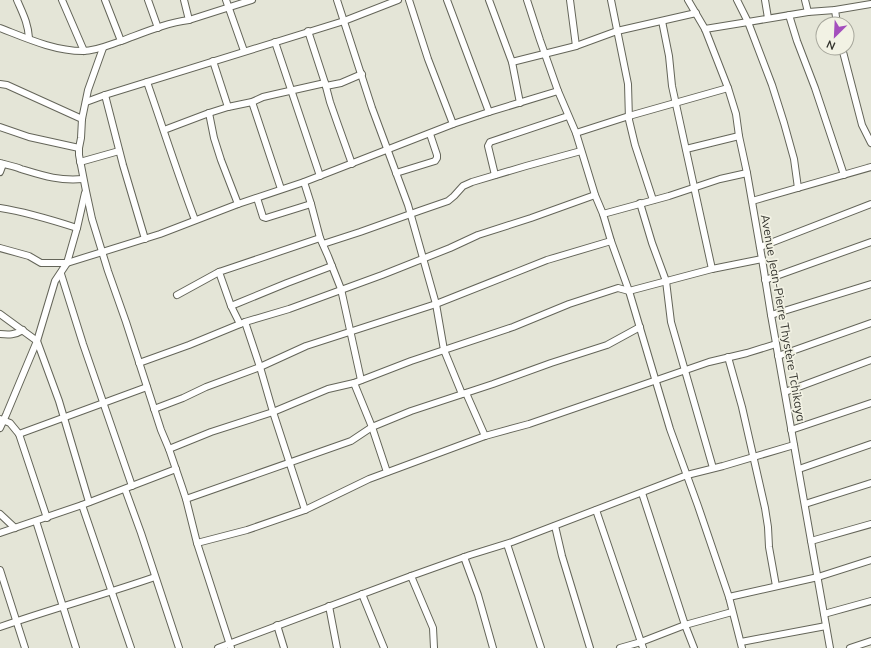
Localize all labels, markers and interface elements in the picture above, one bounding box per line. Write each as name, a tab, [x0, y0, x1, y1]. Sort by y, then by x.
north arrow	[815, 16, 855, 56]
text: N	[824, 37, 838, 53]
street label: Avenue Jean-Pierre Thystère Tchikaya	[758, 213, 809, 423]

